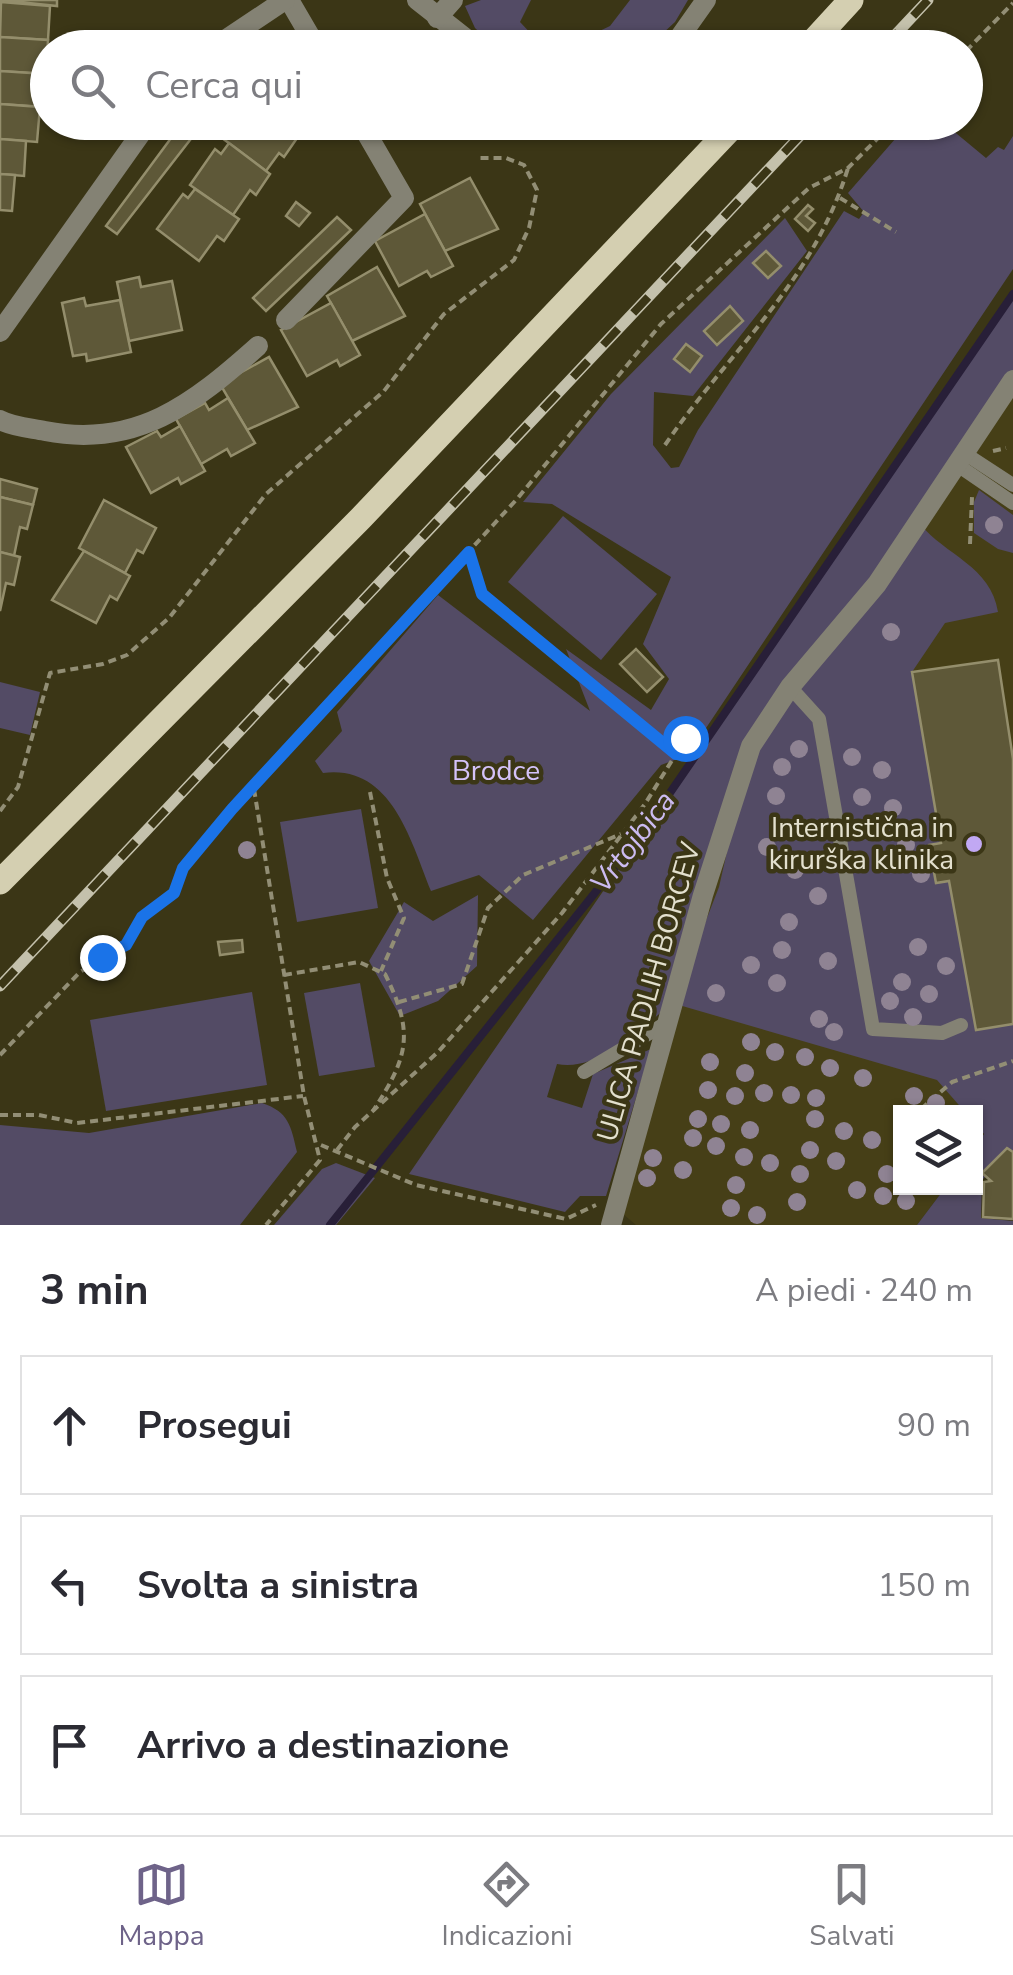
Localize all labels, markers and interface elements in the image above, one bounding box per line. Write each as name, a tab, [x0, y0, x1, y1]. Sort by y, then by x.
search box	[30, 30, 983, 140]
icon: search	[65, 58, 120, 113]
text: Cerca qui	[145, 60, 302, 111]
route start	[663, 716, 709, 762]
park label: Brodce	[452, 752, 540, 790]
water label: Vrtojbica	[581, 782, 685, 902]
place label: Internistična in kirurška klinika	[769, 809, 954, 879]
marker: Internistična in kirurška klinika	[963, 833, 985, 855]
street label: ULICA PADLIH BORCEV	[588, 837, 710, 1146]
route end	[80, 935, 126, 981]
map controls	[893, 1105, 983, 1195]
button: layers	[893, 1105, 983, 1195]
text: 3 min	[40, 1262, 149, 1319]
text: A piedi · 240 m	[755, 1269, 973, 1312]
icon: ahead	[42, 1398, 97, 1453]
text: Prosegui	[137, 1400, 292, 1451]
text: 90 m	[897, 1404, 971, 1447]
icon: left	[42, 1558, 97, 1613]
text: Svolta a sinistra	[137, 1560, 419, 1611]
text: 150 m	[878, 1564, 971, 1607]
icon: arrive	[42, 1718, 97, 1773]
text: Arrivo a destinazione	[137, 1720, 509, 1771]
tab: Mappa	[118, 1857, 205, 1955]
tab: Indicazioni	[441, 1857, 572, 1955]
tab: Salvati	[809, 1857, 895, 1955]

